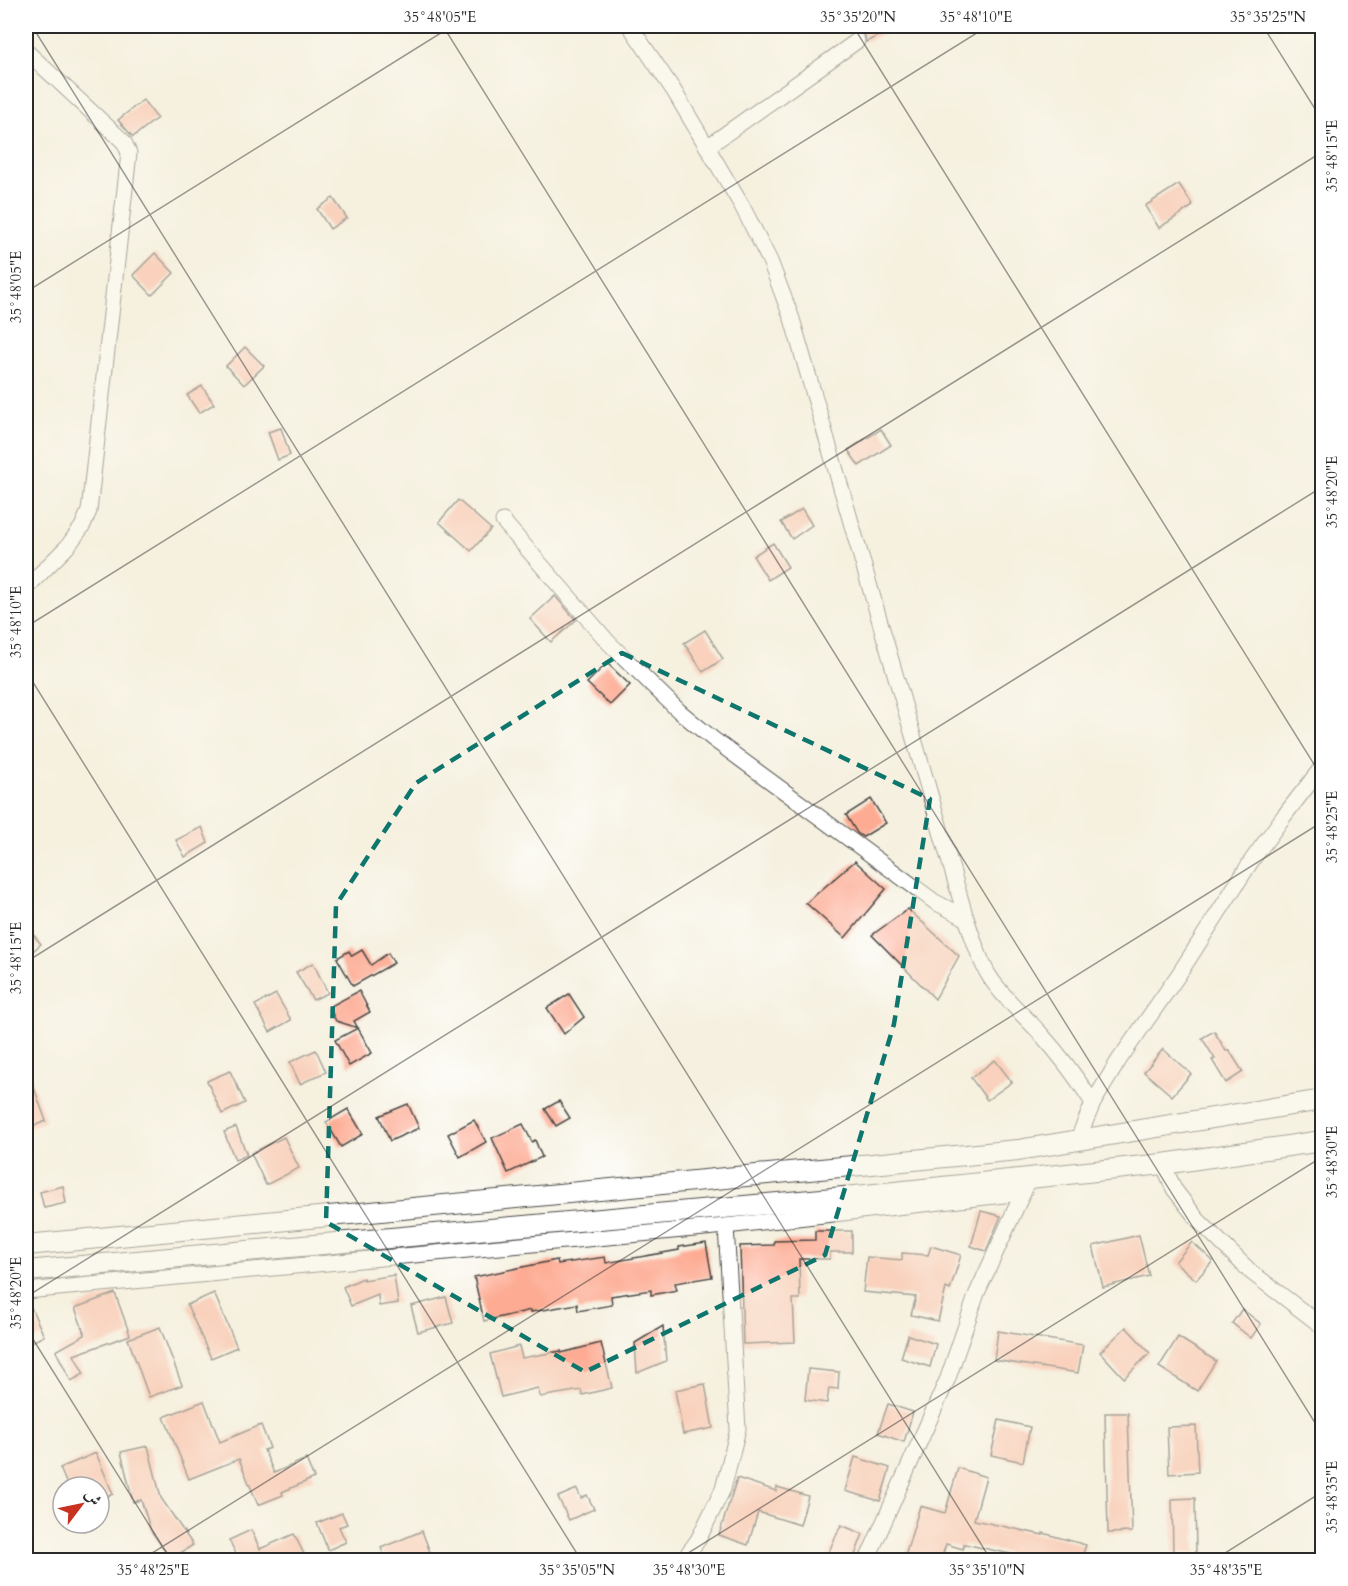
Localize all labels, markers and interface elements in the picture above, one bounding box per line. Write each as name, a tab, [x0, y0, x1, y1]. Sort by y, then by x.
text: 35°48'05"E	[404, 7, 476, 27]
text: 35°35'20"N	[820, 7, 896, 27]
text: 35°48'10"E	[940, 7, 1012, 27]
text: 35°35'25"N	[1230, 7, 1306, 27]
text: 35°48'15"E	[1322, 120, 1342, 192]
text: 35°48'05"E	[6, 251, 26, 323]
text: 35°48'20"E	[1322, 456, 1342, 528]
text: 35°48'10"E	[6, 586, 26, 658]
text: 35°48'25"E	[1322, 791, 1342, 863]
text: 35°48'15"E	[6, 922, 26, 994]
text: 35°48'30"E	[1322, 1126, 1342, 1198]
text: 35°48'20"E	[6, 1257, 26, 1329]
text: 35°48'35"E	[1322, 1461, 1342, 1533]
north arrow	[51, 1475, 111, 1535]
text: ش	[79, 1485, 106, 1510]
text: 35°48'25"E	[117, 1560, 189, 1580]
text: 35°35'05"N	[539, 1560, 615, 1580]
text: 35°48'30"E	[653, 1560, 725, 1580]
text: 35°35'10"N	[949, 1560, 1025, 1580]
text: 35°48'35"E	[1190, 1560, 1262, 1580]

